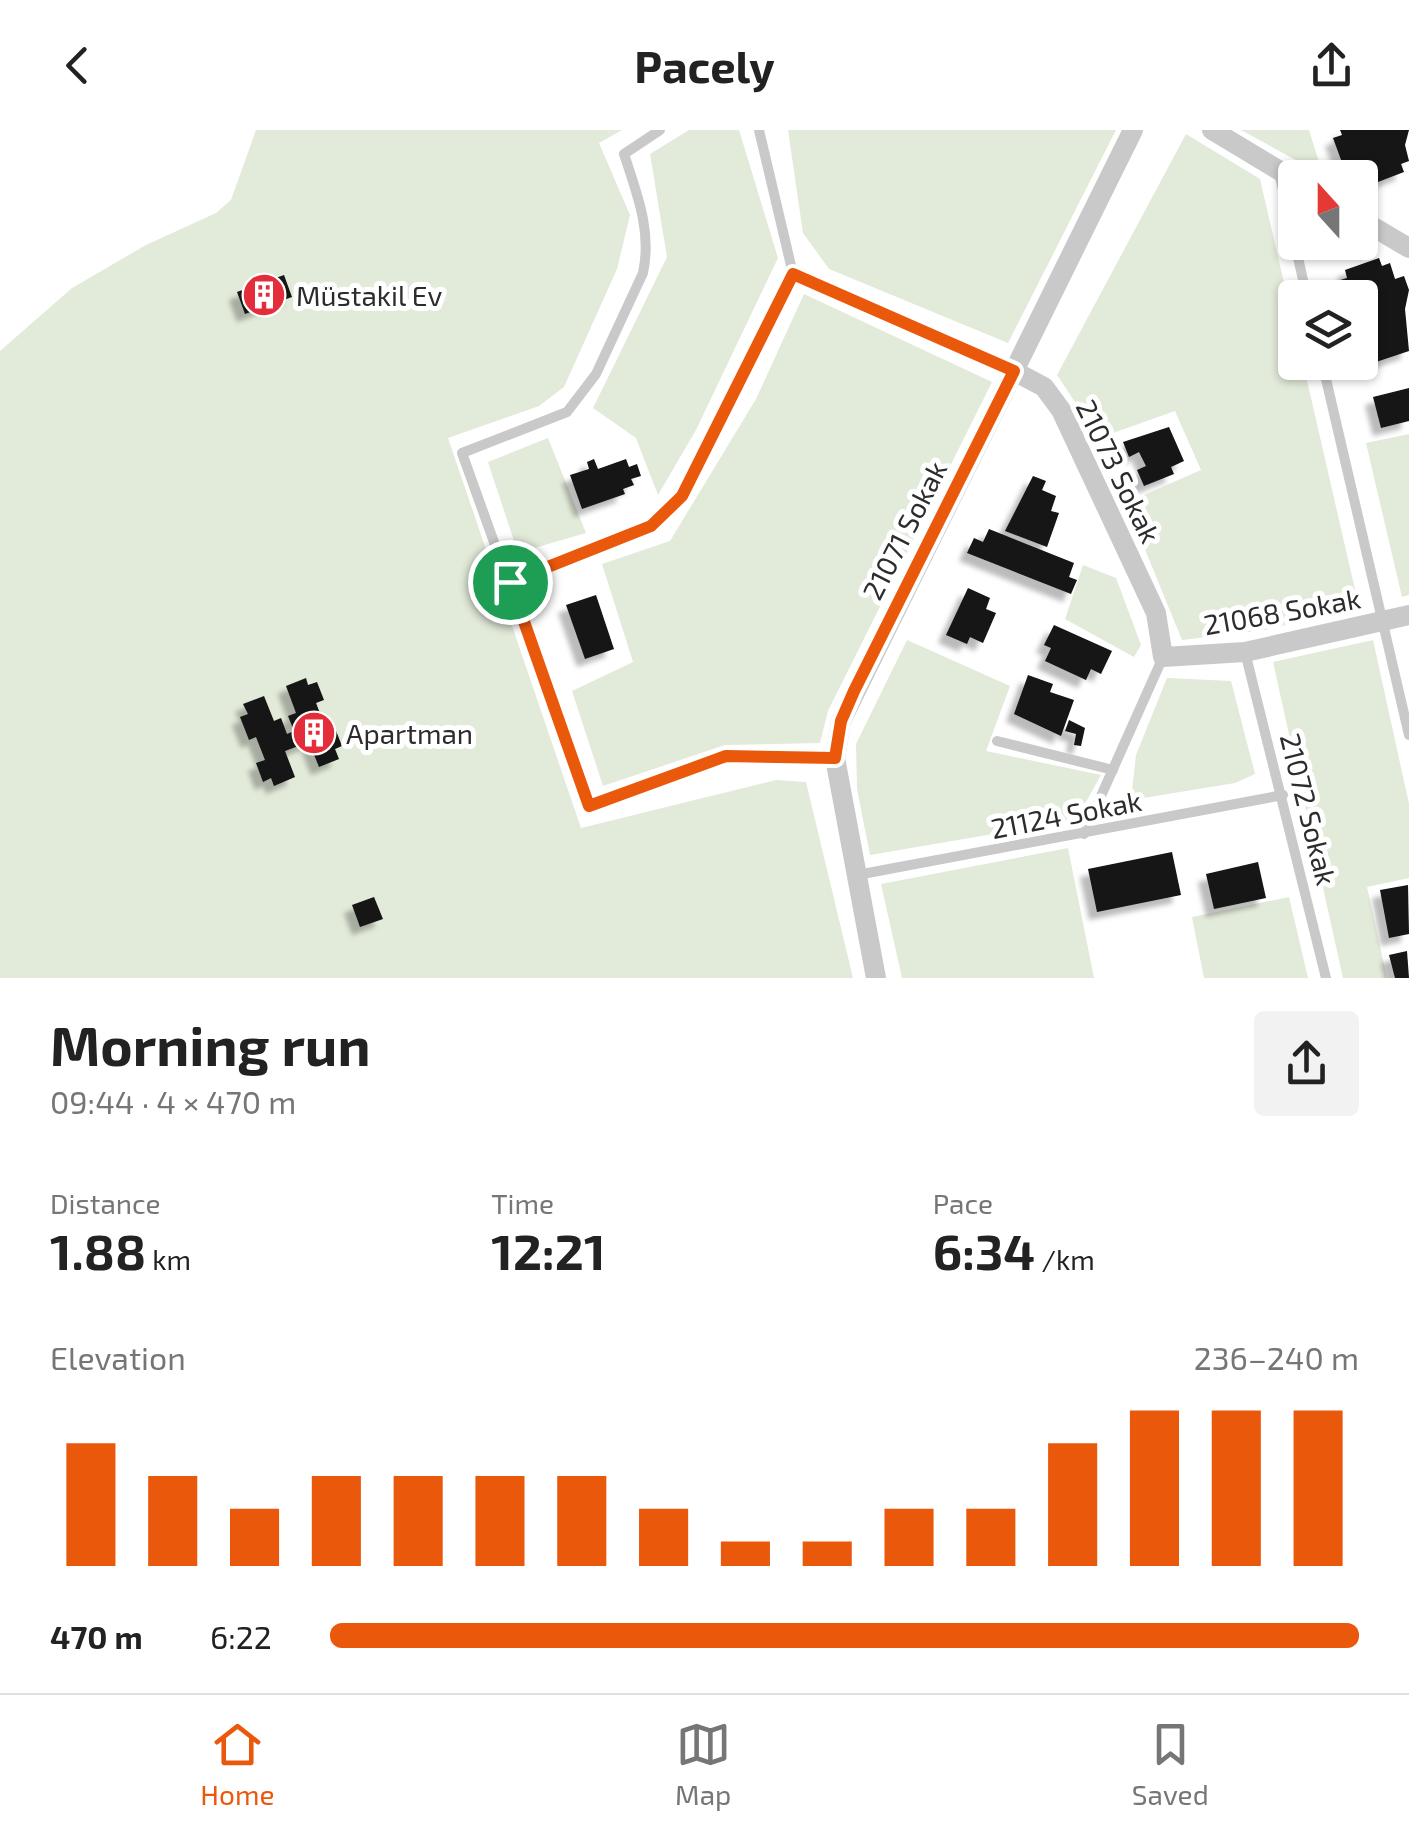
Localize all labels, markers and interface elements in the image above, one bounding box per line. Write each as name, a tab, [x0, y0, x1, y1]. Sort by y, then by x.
icon: back	[50, 38, 105, 93]
text: Pacely	[634, 38, 775, 92]
icon: share	[1304, 38, 1359, 93]
north arrow	[1278, 160, 1378, 260]
map controls	[1278, 160, 1378, 380]
building icon: Müstakil Ev	[241, 272, 287, 318]
place label: Müstakil Ev	[296, 278, 443, 312]
button: layers	[1278, 280, 1378, 380]
street label: 21073 Sokak	[1070, 394, 1168, 548]
street label: 21071 Sokak	[855, 455, 953, 605]
pin	[468, 540, 553, 625]
icon: arrive	[483, 555, 538, 610]
street label: 21068 Sokak	[1201, 580, 1363, 642]
building icon: Apartman	[291, 710, 337, 756]
place label: Apartman	[346, 716, 473, 750]
street label: 21072 Sokak	[1274, 729, 1344, 889]
street label: 21124 Sokak	[988, 783, 1144, 845]
text: Morning run	[50, 1011, 371, 1077]
button: share	[1254, 1011, 1359, 1116]
text: 09:44 · 4 × 470 m	[50, 1082, 296, 1120]
text: Distance	[50, 1186, 161, 1220]
text: Time	[491, 1186, 554, 1220]
text: Pace	[933, 1186, 993, 1220]
text: 1.88	[50, 1220, 146, 1280]
text: 12:21	[491, 1220, 605, 1280]
text: 6:34	[933, 1220, 1035, 1280]
text: km	[146, 1242, 191, 1276]
text: /km	[1035, 1242, 1095, 1276]
text: Elevation	[50, 1338, 186, 1376]
text: 236–240 m	[1194, 1338, 1359, 1376]
text: 470 m	[50, 1617, 143, 1655]
text: 6:22	[210, 1617, 272, 1655]
tab: Home	[200, 1717, 274, 1811]
tab: Map	[675, 1717, 731, 1811]
tab: Saved	[1132, 1717, 1209, 1811]

